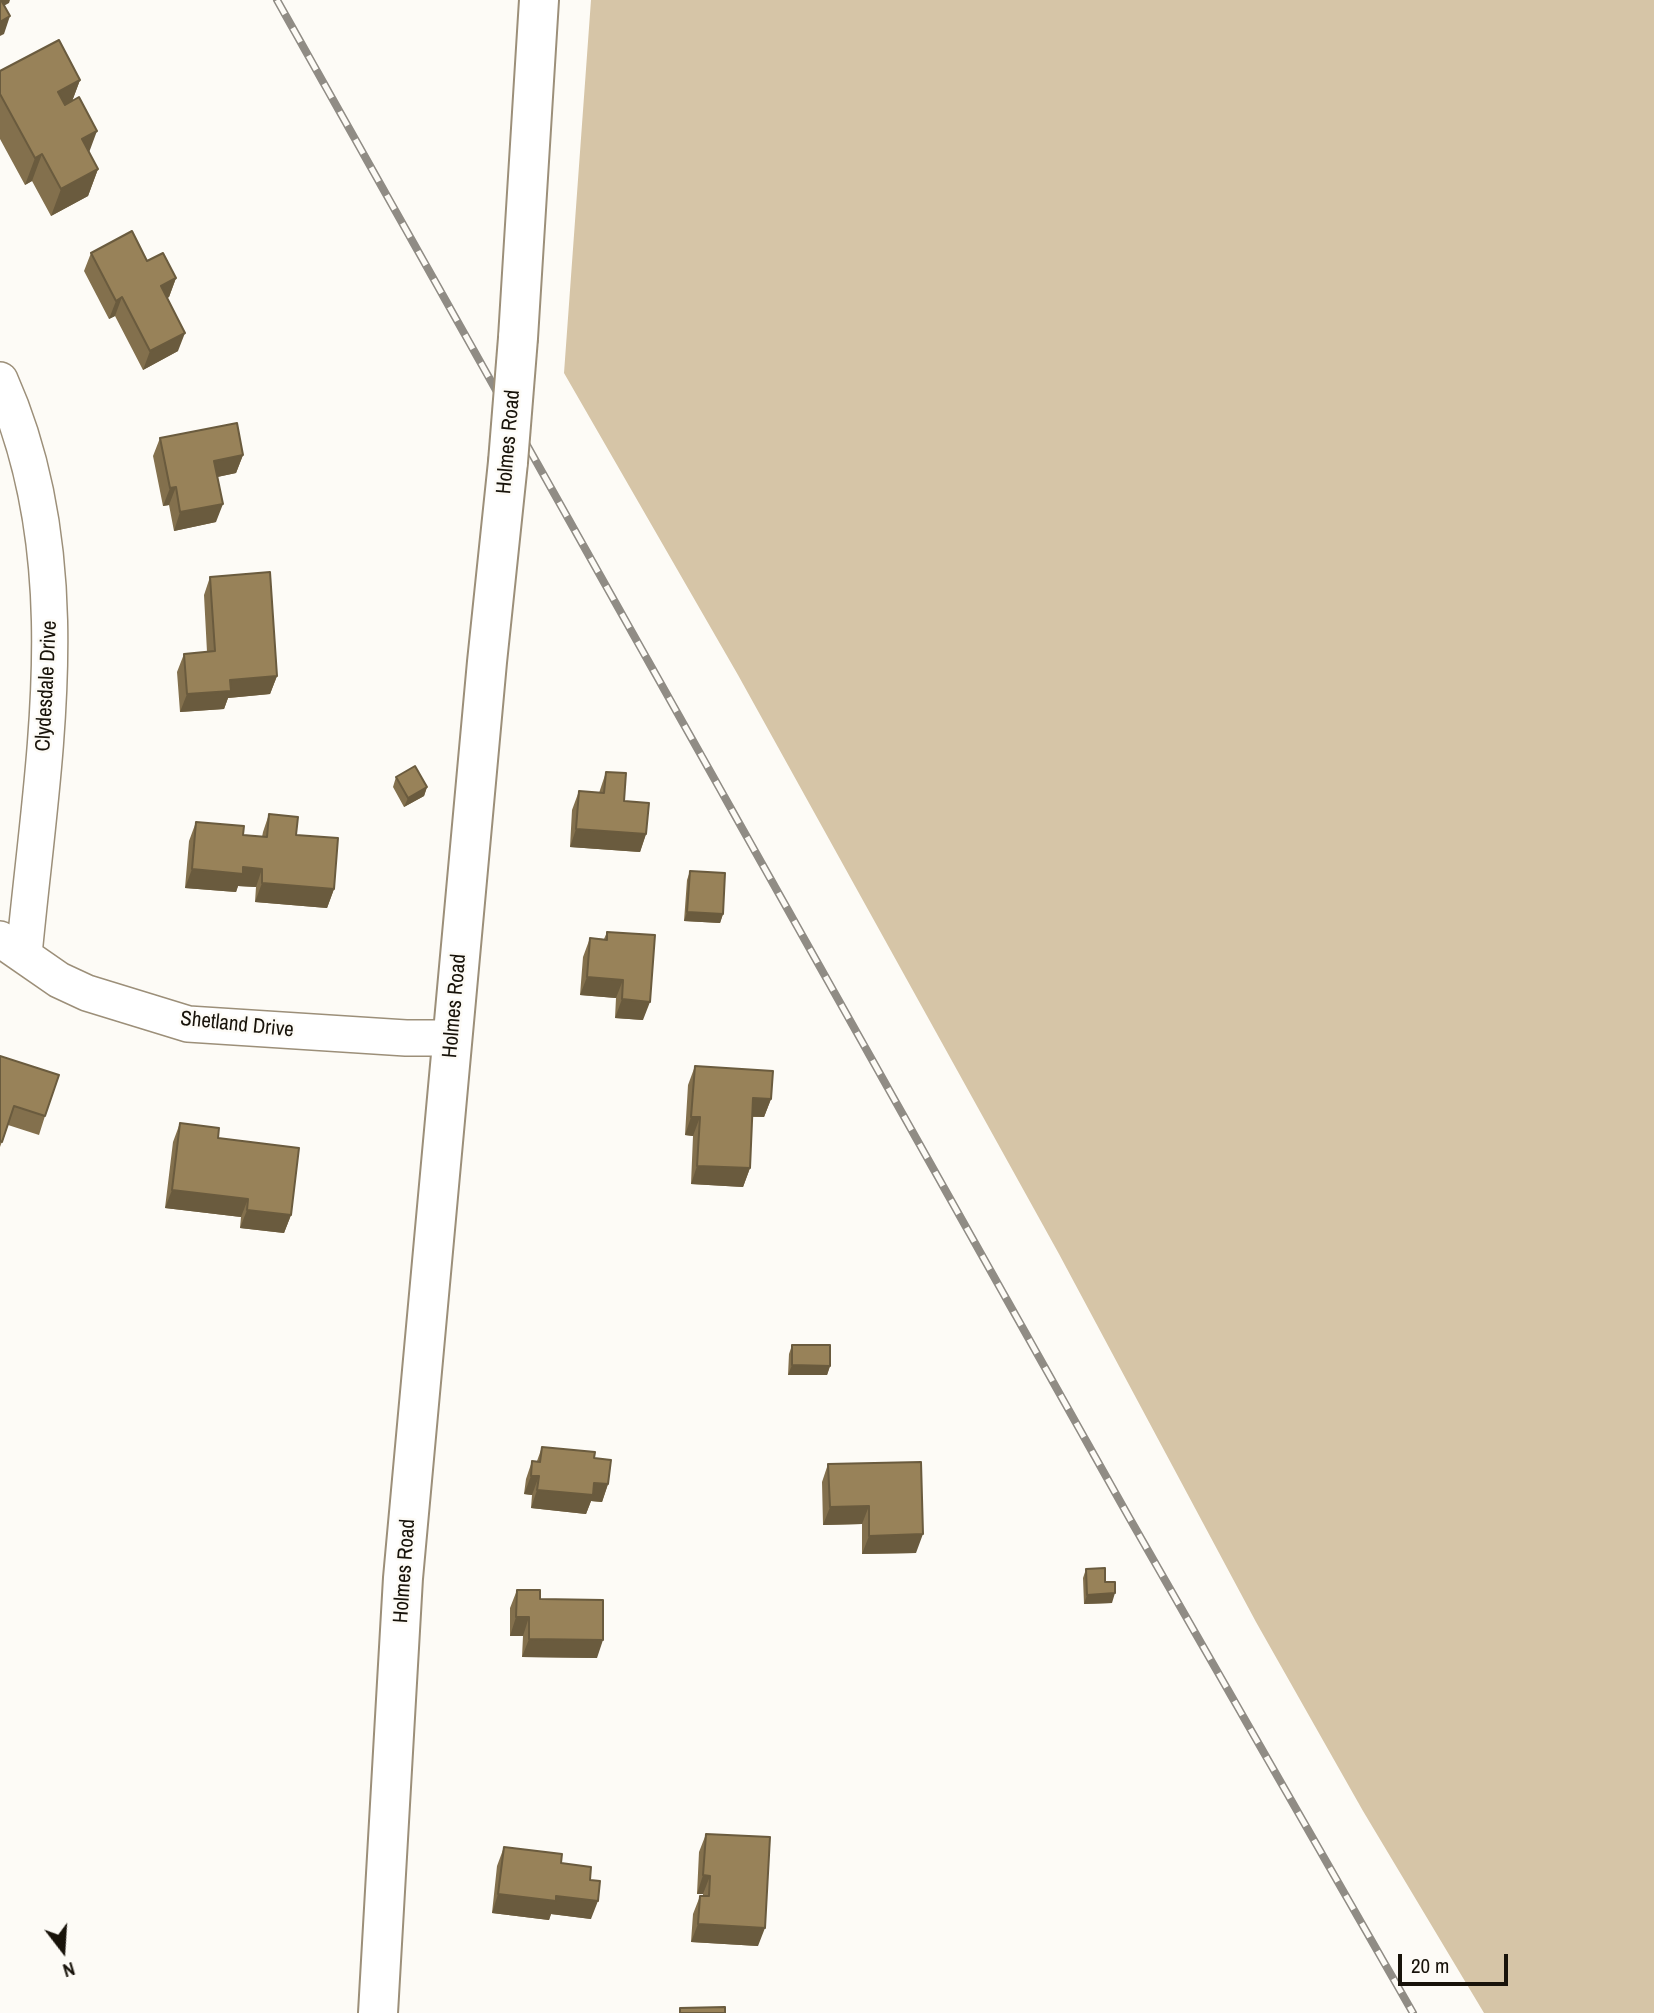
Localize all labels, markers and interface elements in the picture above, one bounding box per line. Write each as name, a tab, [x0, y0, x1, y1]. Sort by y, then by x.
street label: Holmes Road	[492, 389, 526, 495]
street label: Clydesdale Drive	[31, 620, 63, 752]
street label: Holmes Road	[438, 953, 472, 1059]
street label: Shetland Drive	[179, 1007, 295, 1043]
street label: Holmes Road	[389, 1518, 421, 1624]
north arrow	[28, 1915, 98, 1985]
scale bar	[1402, 1940, 1512, 1984]
text: 20 m	[1411, 1951, 1449, 1980]
text: N	[60, 1956, 78, 1984]

